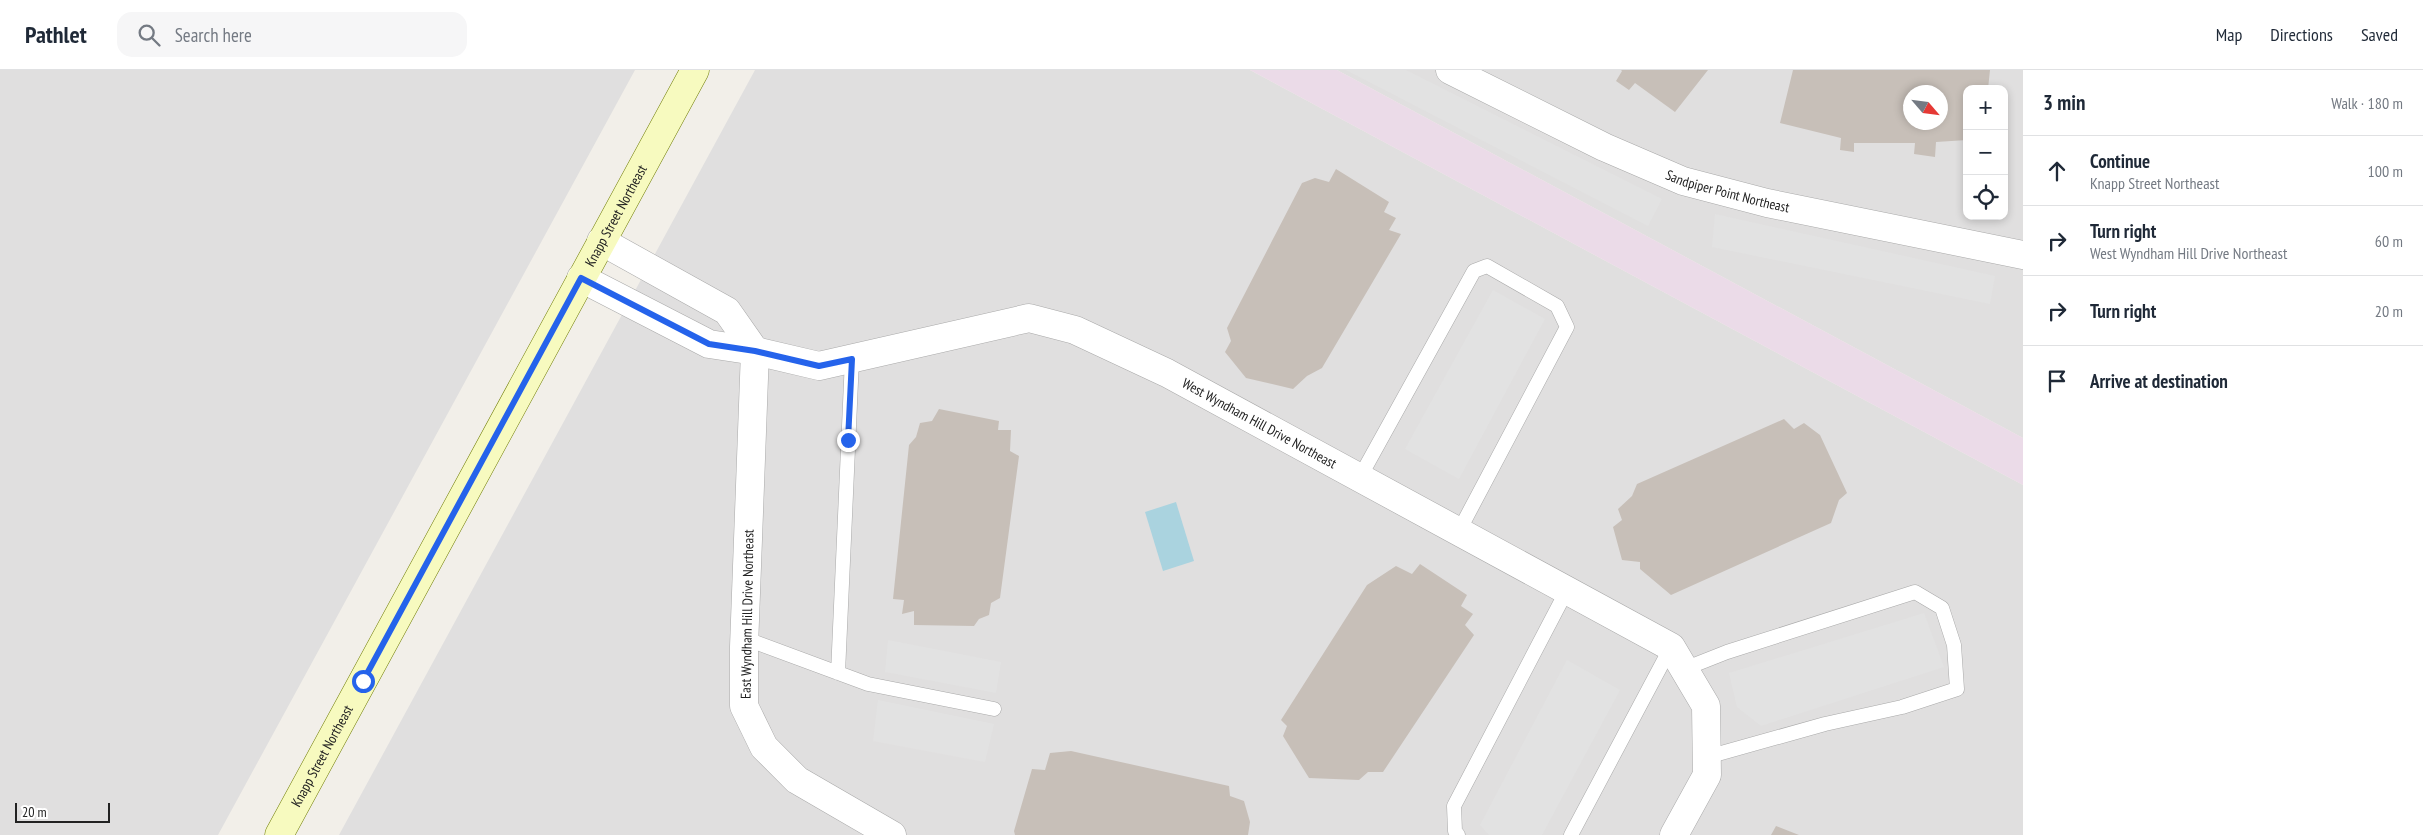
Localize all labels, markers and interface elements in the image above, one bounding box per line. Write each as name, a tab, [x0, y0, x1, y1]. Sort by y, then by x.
search box	[117, 12, 467, 57]
text: Pathlet	[25, 19, 87, 50]
icon: search	[135, 21, 163, 49]
text: Search here	[175, 23, 252, 47]
text: Map	[2216, 23, 2242, 46]
text: Directions	[2270, 23, 2333, 46]
text: Saved	[2361, 23, 2398, 46]
north arrow	[1903, 85, 1948, 130]
map controls	[1963, 85, 2008, 220]
button: +	[1963, 85, 2008, 130]
text: 3 min	[2043, 89, 2085, 116]
text: Walk · 180 m	[2331, 93, 2403, 113]
button: −	[1963, 130, 2008, 175]
text: Continue	[2090, 149, 2150, 173]
icon: ahead	[2043, 157, 2071, 185]
street label: Knapp Street Northeast	[581, 161, 651, 270]
text: 100 m	[2368, 161, 2403, 181]
street label: Sandpiper Point Northeast	[1663, 166, 1791, 216]
text: Knapp Street Northeast	[2090, 173, 2219, 193]
button: locate	[1963, 175, 2008, 220]
text: Turn right	[2090, 219, 2156, 243]
icon: right	[2043, 227, 2071, 255]
text: 60 m	[2375, 231, 2403, 251]
text: West Wyndham Hill Drive Northeast	[2090, 243, 2287, 263]
icon: right	[2043, 297, 2071, 325]
text: Turn right	[2090, 299, 2156, 323]
text: 20 m	[2375, 301, 2403, 321]
icon: arrive	[2043, 367, 2071, 395]
text: Arrive at destination	[2090, 369, 2228, 393]
street label: West Wyndham Hill Drive Northeast	[1179, 374, 1340, 473]
route end	[837, 429, 860, 452]
street label: East Wyndham Hill Drive Northeast	[737, 529, 757, 699]
route start	[352, 670, 375, 693]
street label: Knapp Street Northeast	[287, 702, 357, 810]
scale bar	[15, 800, 110, 823]
text: 20 m	[22, 803, 47, 821]

